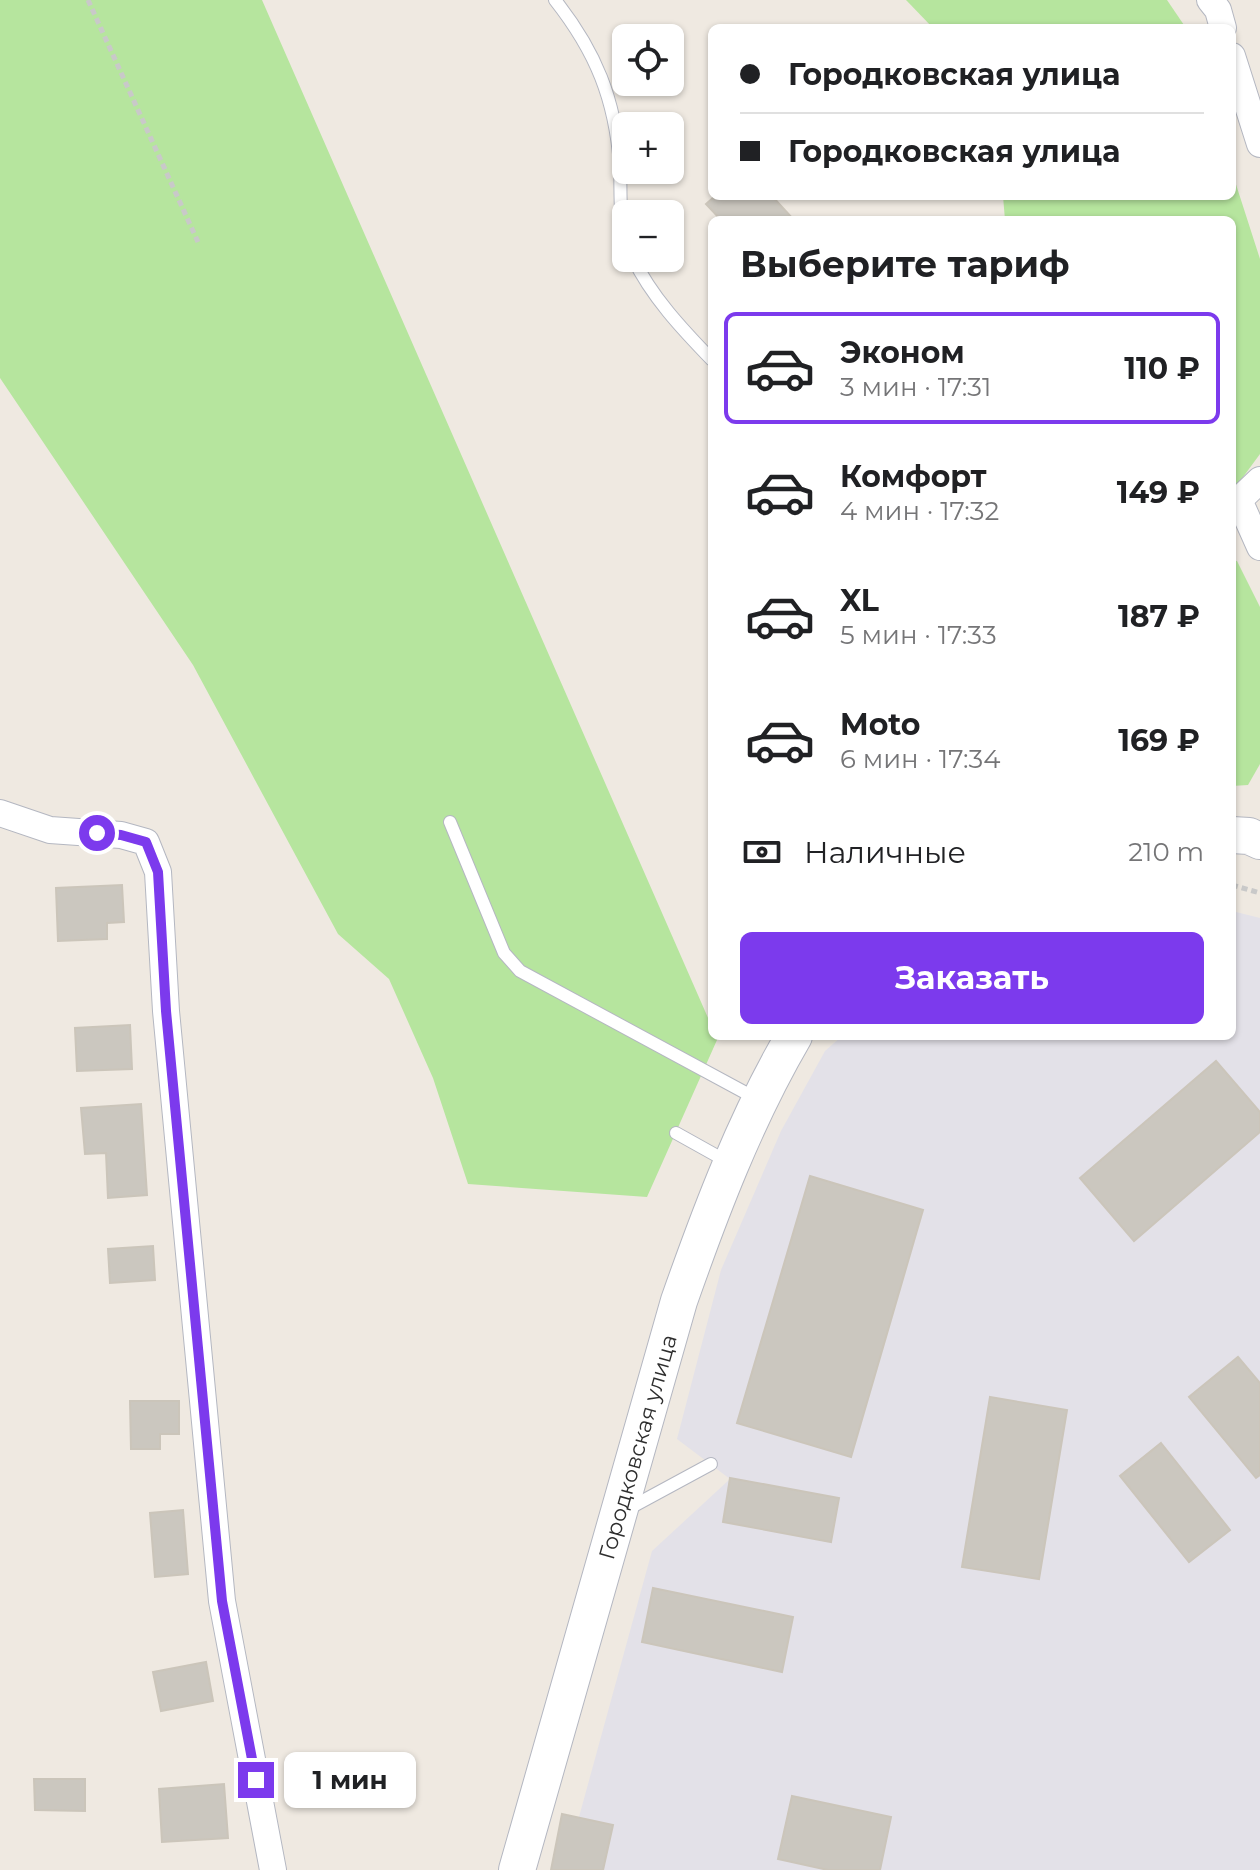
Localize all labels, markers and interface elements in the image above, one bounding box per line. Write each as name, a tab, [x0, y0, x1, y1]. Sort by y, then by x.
map controls	[612, 24, 684, 272]
button: locate	[612, 24, 684, 96]
text: Городковская улица	[788, 56, 1120, 93]
button: +	[612, 112, 684, 184]
text: Городковская улица	[788, 133, 1120, 170]
button: −	[612, 200, 684, 272]
text: Выберите тариф	[740, 242, 1070, 286]
icon: car	[744, 332, 816, 404]
text: Эконом	[840, 334, 965, 371]
text: 110 ₽	[1124, 350, 1200, 387]
text: 3 мин · 17:31	[840, 371, 991, 403]
icon: car	[744, 456, 816, 528]
text: Комфорт	[840, 458, 987, 495]
text: 149 ₽	[1117, 474, 1200, 511]
text: 4 мин · 17:32	[840, 495, 999, 527]
icon: car	[744, 580, 816, 652]
text: XL	[840, 582, 879, 619]
text: 187 ₽	[1118, 598, 1200, 635]
text: 5 мин · 17:33	[840, 619, 997, 651]
icon: car	[744, 704, 816, 776]
text: Moto	[840, 706, 921, 743]
text: 169 ₽	[1118, 722, 1200, 759]
text: 6 мин · 17:34	[840, 743, 1000, 775]
route start	[79, 815, 115, 851]
icon: cash	[740, 830, 784, 874]
text: Наличные	[804, 834, 966, 871]
text: 210 m	[1128, 836, 1204, 868]
button: Заказать	[740, 932, 1204, 1024]
street label: Городковская улица	[593, 1331, 682, 1562]
callout: 1 мин	[284, 1752, 416, 1808]
route end	[238, 1762, 274, 1798]
text: 1 мин	[312, 1764, 388, 1796]

